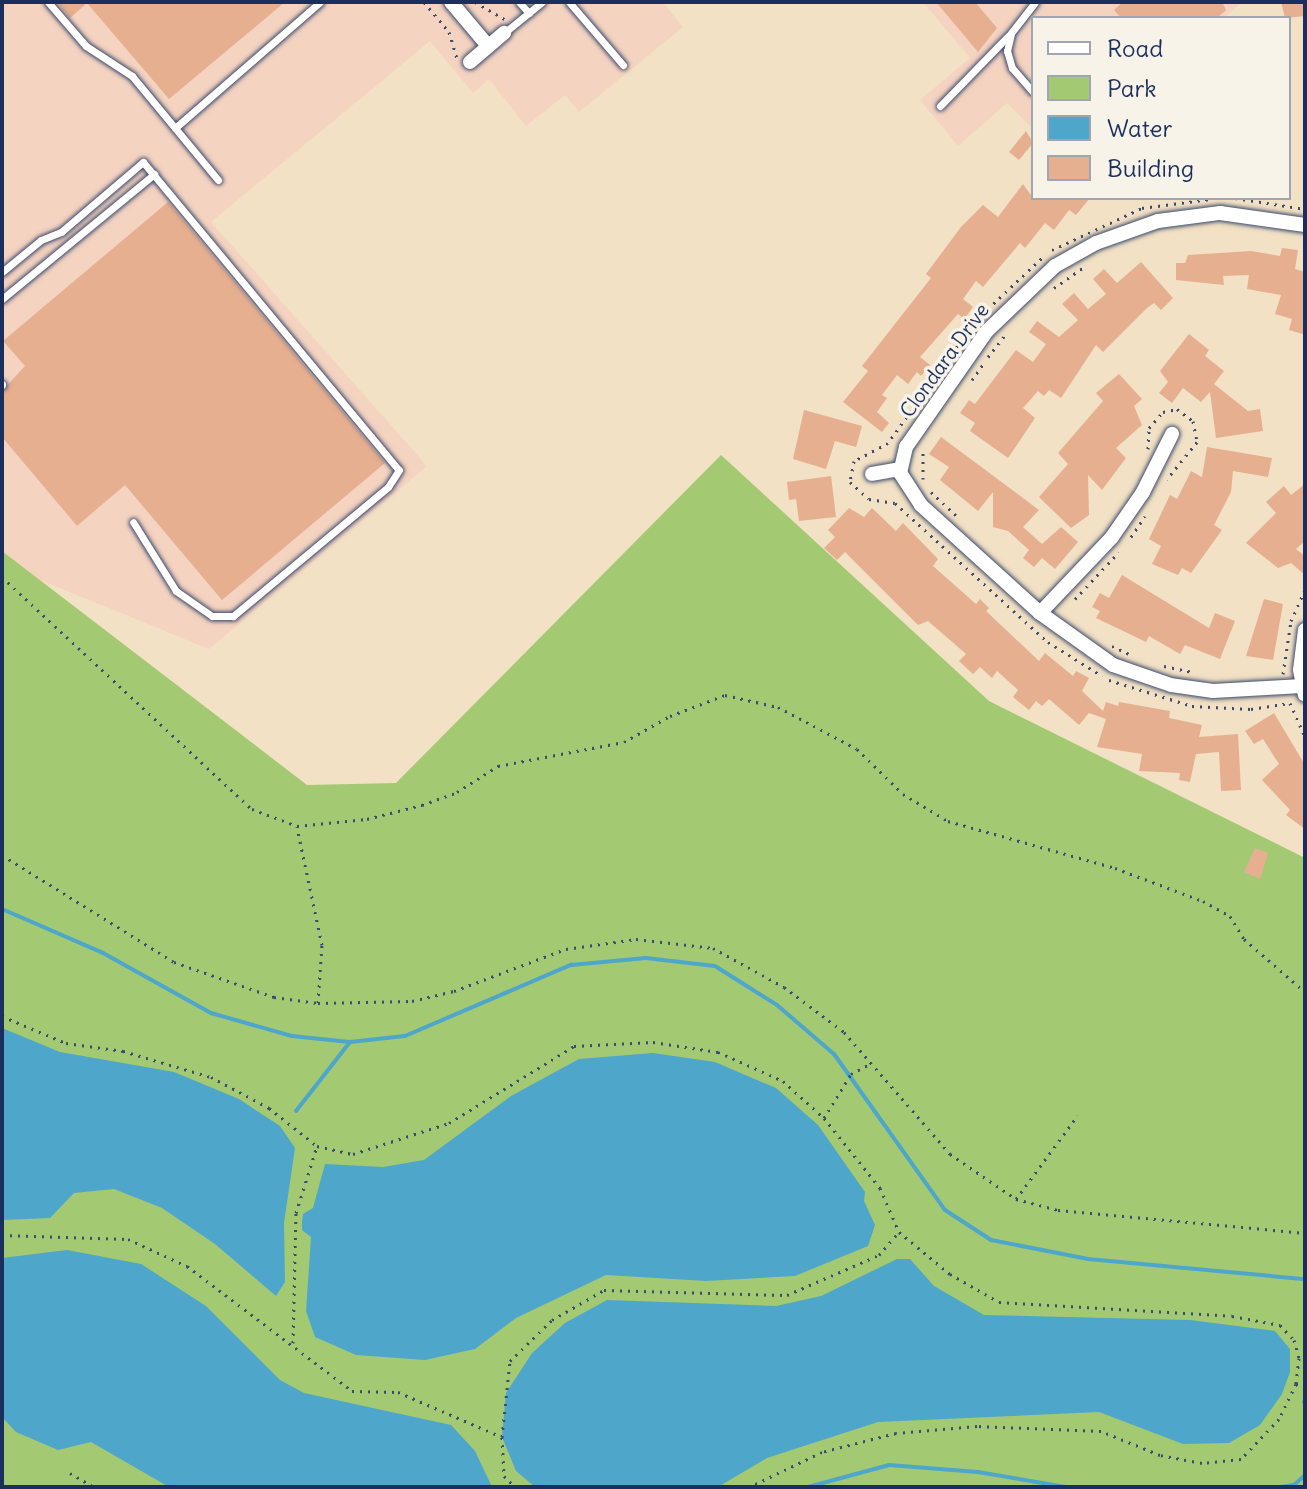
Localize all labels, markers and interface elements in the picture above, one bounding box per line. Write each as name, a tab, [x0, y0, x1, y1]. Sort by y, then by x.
legend	[1031, 16, 1291, 200]
text: Road	[1107, 33, 1163, 63]
text: Park	[1107, 73, 1157, 103]
text: Water	[1107, 113, 1172, 143]
text: Building	[1107, 153, 1194, 183]
street label: Clondara Drive	[895, 298, 993, 422]

